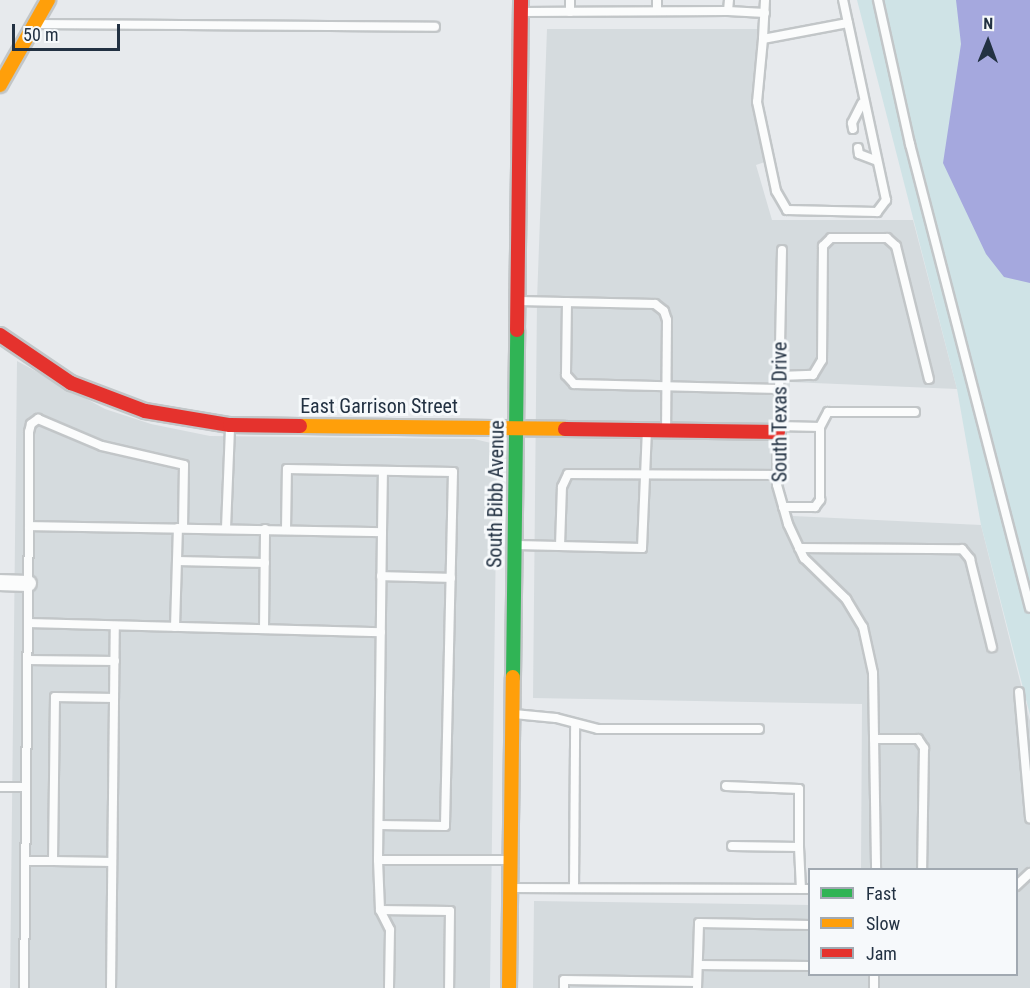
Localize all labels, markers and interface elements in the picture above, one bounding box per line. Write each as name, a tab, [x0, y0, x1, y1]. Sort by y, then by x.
scale bar	[15, 12, 123, 50]
north arrow	[958, 12, 1018, 72]
text: N	[983, 14, 993, 33]
text: 50 m	[23, 24, 58, 45]
street label: South Texas Drive	[768, 341, 792, 483]
street label: East Garrison Street	[300, 394, 458, 418]
street label: South Bibb Avenue	[483, 420, 509, 568]
legend	[808, 868, 1018, 976]
text: Fast	[866, 883, 897, 904]
text: Slow	[866, 913, 900, 934]
text: Jam	[866, 943, 897, 964]

